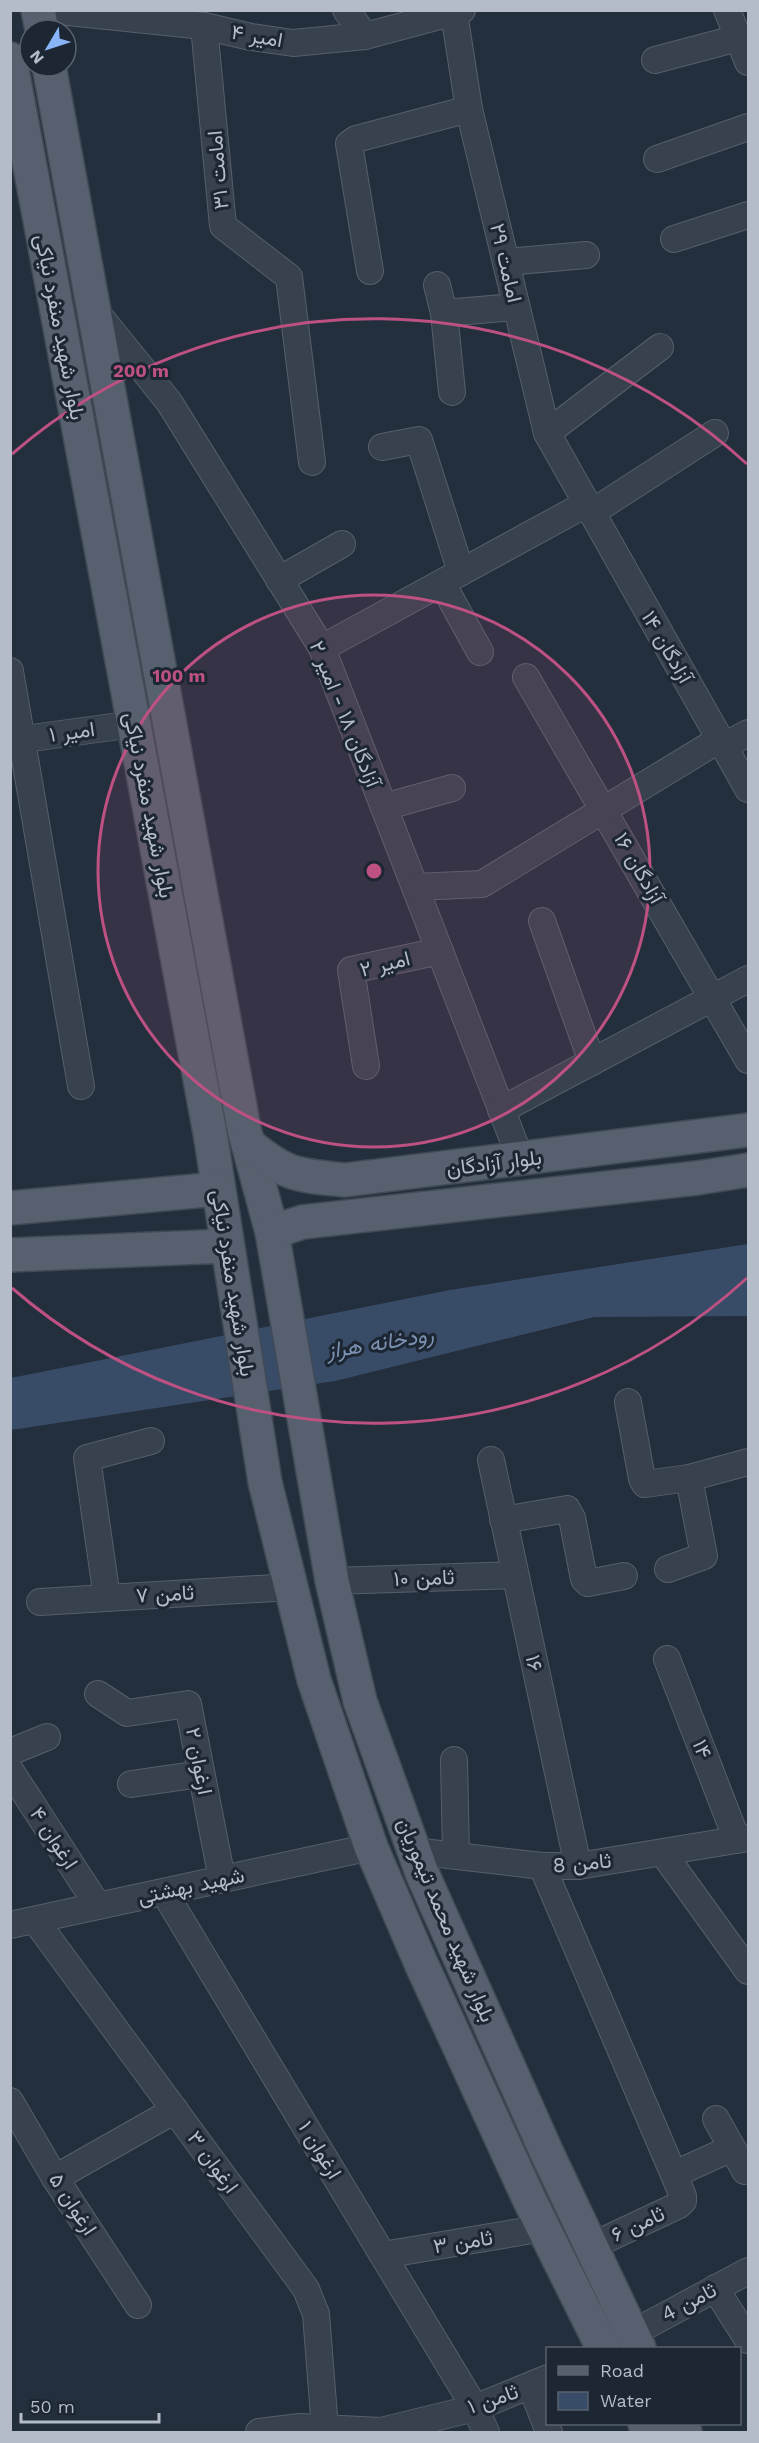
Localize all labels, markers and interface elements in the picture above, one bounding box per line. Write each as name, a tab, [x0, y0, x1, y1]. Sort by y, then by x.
north arrow	[18, 18, 78, 78]
street label: امیر ۴	[229, 19, 285, 53]
text: N	[26, 47, 48, 68]
street label: امامت ۳۱	[202, 129, 233, 211]
street label: امامت ۲۹	[485, 221, 528, 305]
street label: بلوار شهید منفرد نیاکی	[29, 232, 91, 422]
text: 200 m	[113, 360, 169, 381]
street label: آزادگان ۱۴	[636, 606, 699, 690]
street label: آزادگان ۱۸ - امیر ۲	[304, 637, 387, 793]
text: 100 m	[152, 665, 206, 686]
street label: بلوار شهید منفرد نیاکی	[118, 710, 180, 900]
street label: امیر ۱	[48, 716, 96, 748]
street label: آزادگان ۱۶	[608, 828, 671, 910]
centre of rings	[364, 861, 384, 881]
street label: امیر ۲	[357, 945, 413, 983]
street label: بلوار آزادگان	[445, 1144, 543, 1182]
street label: بلوار شهید منفرد نیاکی	[205, 1188, 261, 1378]
water label: رودخانه هراز	[323, 1322, 436, 1365]
street label: ثامن ۱۰	[393, 1564, 455, 1591]
street label: ثامن ۷	[135, 1579, 195, 1608]
street label: ۱۶	[521, 1652, 548, 1673]
street label: ارغوان ۲	[180, 1725, 218, 1797]
street label: ۱۴	[688, 1736, 717, 1762]
street label: ارغوان ۴	[24, 1802, 84, 1874]
street label: بلوار شهید محمد تیموریان	[391, 1814, 501, 2026]
street label: ثامن 8	[552, 1847, 612, 1878]
street label: شهید بهشتی	[135, 1862, 247, 1910]
street label: ارغوان ۱	[293, 2116, 347, 2184]
street label: ارغوان ۳	[182, 2126, 244, 2198]
street label: ارغوان ۵	[43, 2168, 103, 2240]
street label: ثامن ۶	[607, 2200, 669, 2247]
street label: ثامن ۳	[431, 2224, 494, 2259]
street label: ثامن 4	[657, 2277, 721, 2326]
legend	[546, 2347, 741, 2425]
text: Road	[600, 2360, 644, 2381]
street label: ثامن ۱	[464, 2378, 522, 2419]
scale bar	[21, 2386, 159, 2424]
text: Water	[600, 2390, 652, 2411]
text: 50 m	[30, 2396, 75, 2417]

